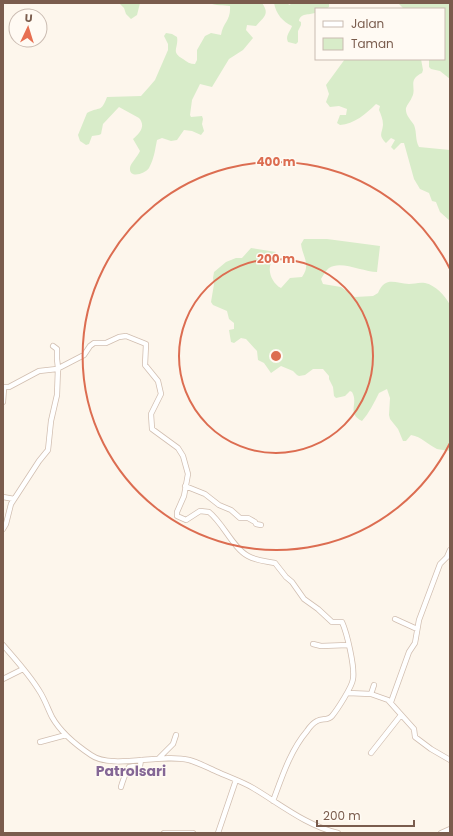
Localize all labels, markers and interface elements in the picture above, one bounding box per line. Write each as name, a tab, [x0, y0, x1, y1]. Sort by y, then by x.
north arrow	[8, 8, 48, 48]
legend	[315, 8, 445, 60]
text: U	[24, 10, 33, 26]
text: Jalan	[351, 15, 384, 32]
text: Taman	[351, 35, 394, 52]
text: 400 m	[256, 153, 296, 170]
text: 200 m	[257, 250, 295, 267]
centre of rings	[269, 349, 283, 363]
district label: Patrolsari	[96, 761, 166, 781]
scale bar	[317, 802, 414, 828]
text: 200 m	[323, 807, 361, 824]

